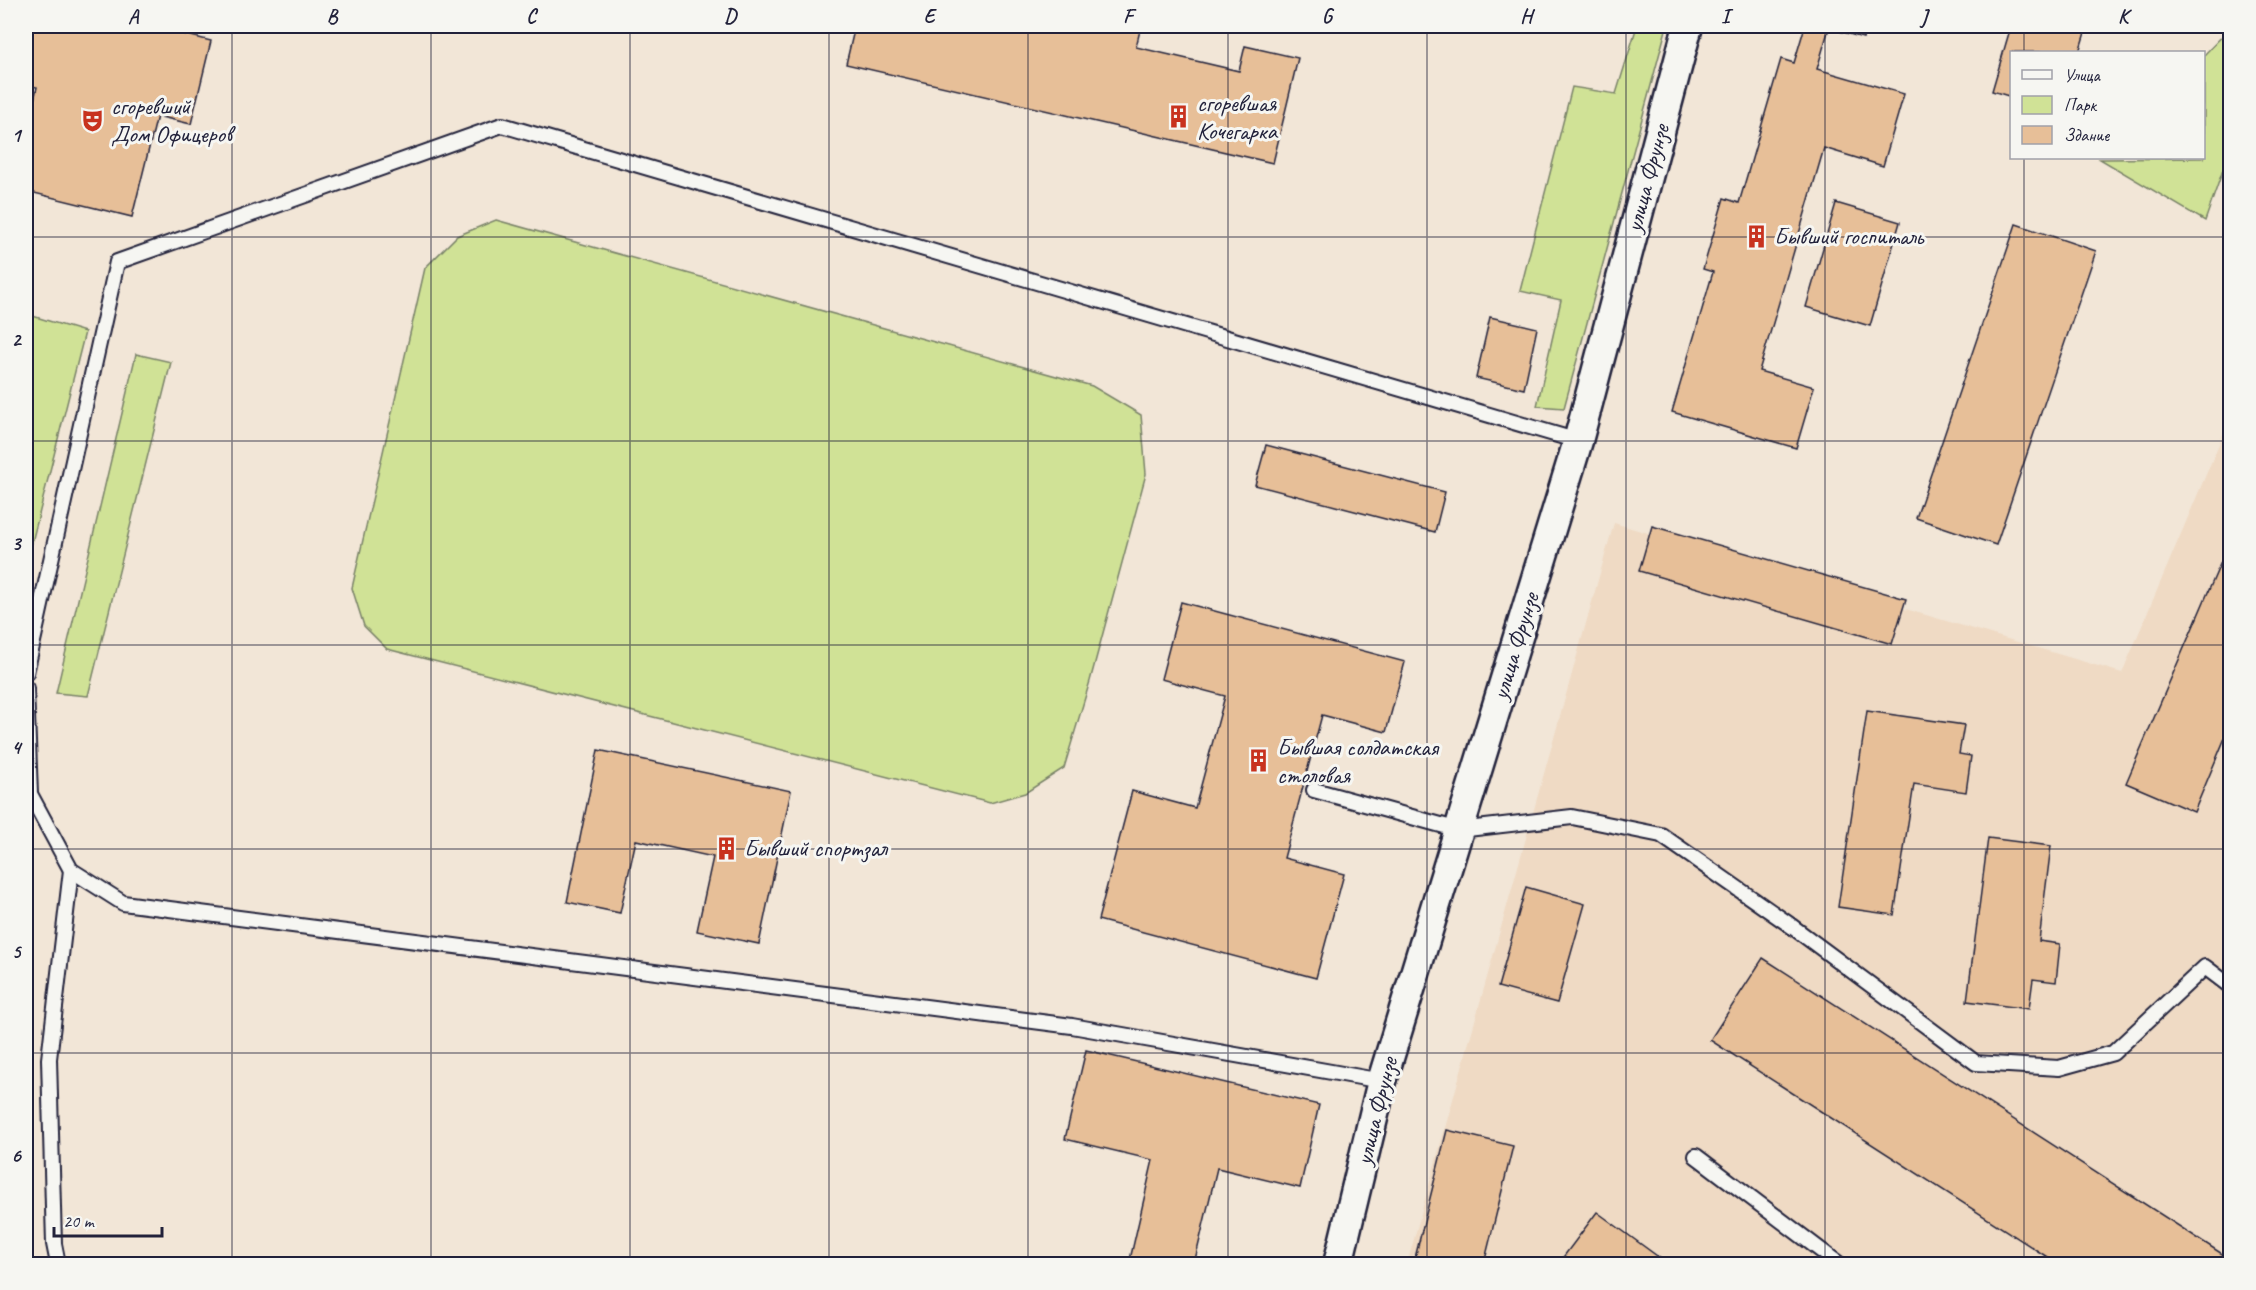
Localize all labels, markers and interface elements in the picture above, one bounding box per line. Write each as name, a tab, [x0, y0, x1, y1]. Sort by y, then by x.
text: A	[128, 4, 140, 29]
text: B	[327, 4, 339, 29]
text: C	[526, 4, 538, 29]
text: D	[724, 4, 738, 29]
text: E	[924, 4, 938, 29]
text: F	[1123, 4, 1137, 29]
text: G	[1322, 4, 1335, 29]
text: H	[1520, 4, 1535, 29]
text: I	[1721, 4, 1734, 29]
text: J	[1919, 4, 1931, 29]
text: K	[2118, 4, 2132, 29]
legend	[2010, 51, 2205, 159]
text: Улица	[2064, 64, 2101, 86]
place label: сгоревшая Кочегарка	[1197, 88, 1278, 146]
place label: сгоревший Дом Офицеров	[111, 91, 236, 149]
text: Парк	[2064, 94, 2098, 116]
building icon: сгоревшая Кочегарка	[1166, 104, 1192, 130]
theatre icon: сгоревший Дом Офицеров	[80, 107, 106, 133]
street label: улица Фрунзе	[1618, 119, 1676, 237]
text: 1	[12, 123, 23, 148]
text: Здание	[2064, 124, 2110, 146]
place label: Бывший госпиталь	[1774, 221, 1925, 251]
building icon: Бывший госпиталь	[1743, 223, 1769, 249]
text: 2	[12, 327, 23, 352]
text: 3	[12, 531, 23, 556]
street label: улица Фрунзе	[1484, 587, 1546, 705]
place label: Бывшая солдатская столовая	[1277, 732, 1440, 790]
text: 4	[12, 735, 24, 760]
building icon: Бывшая солдатская столовая	[1246, 748, 1272, 774]
place label: Бывший спортзал	[744, 833, 889, 863]
building icon: Бывший спортзал	[713, 835, 739, 861]
text: 5	[12, 939, 23, 964]
street label: улица Фрунзе	[1348, 1052, 1404, 1170]
text: 6	[11, 1143, 22, 1168]
scale bar	[54, 1200, 162, 1238]
text: 20 m	[63, 1210, 96, 1232]

